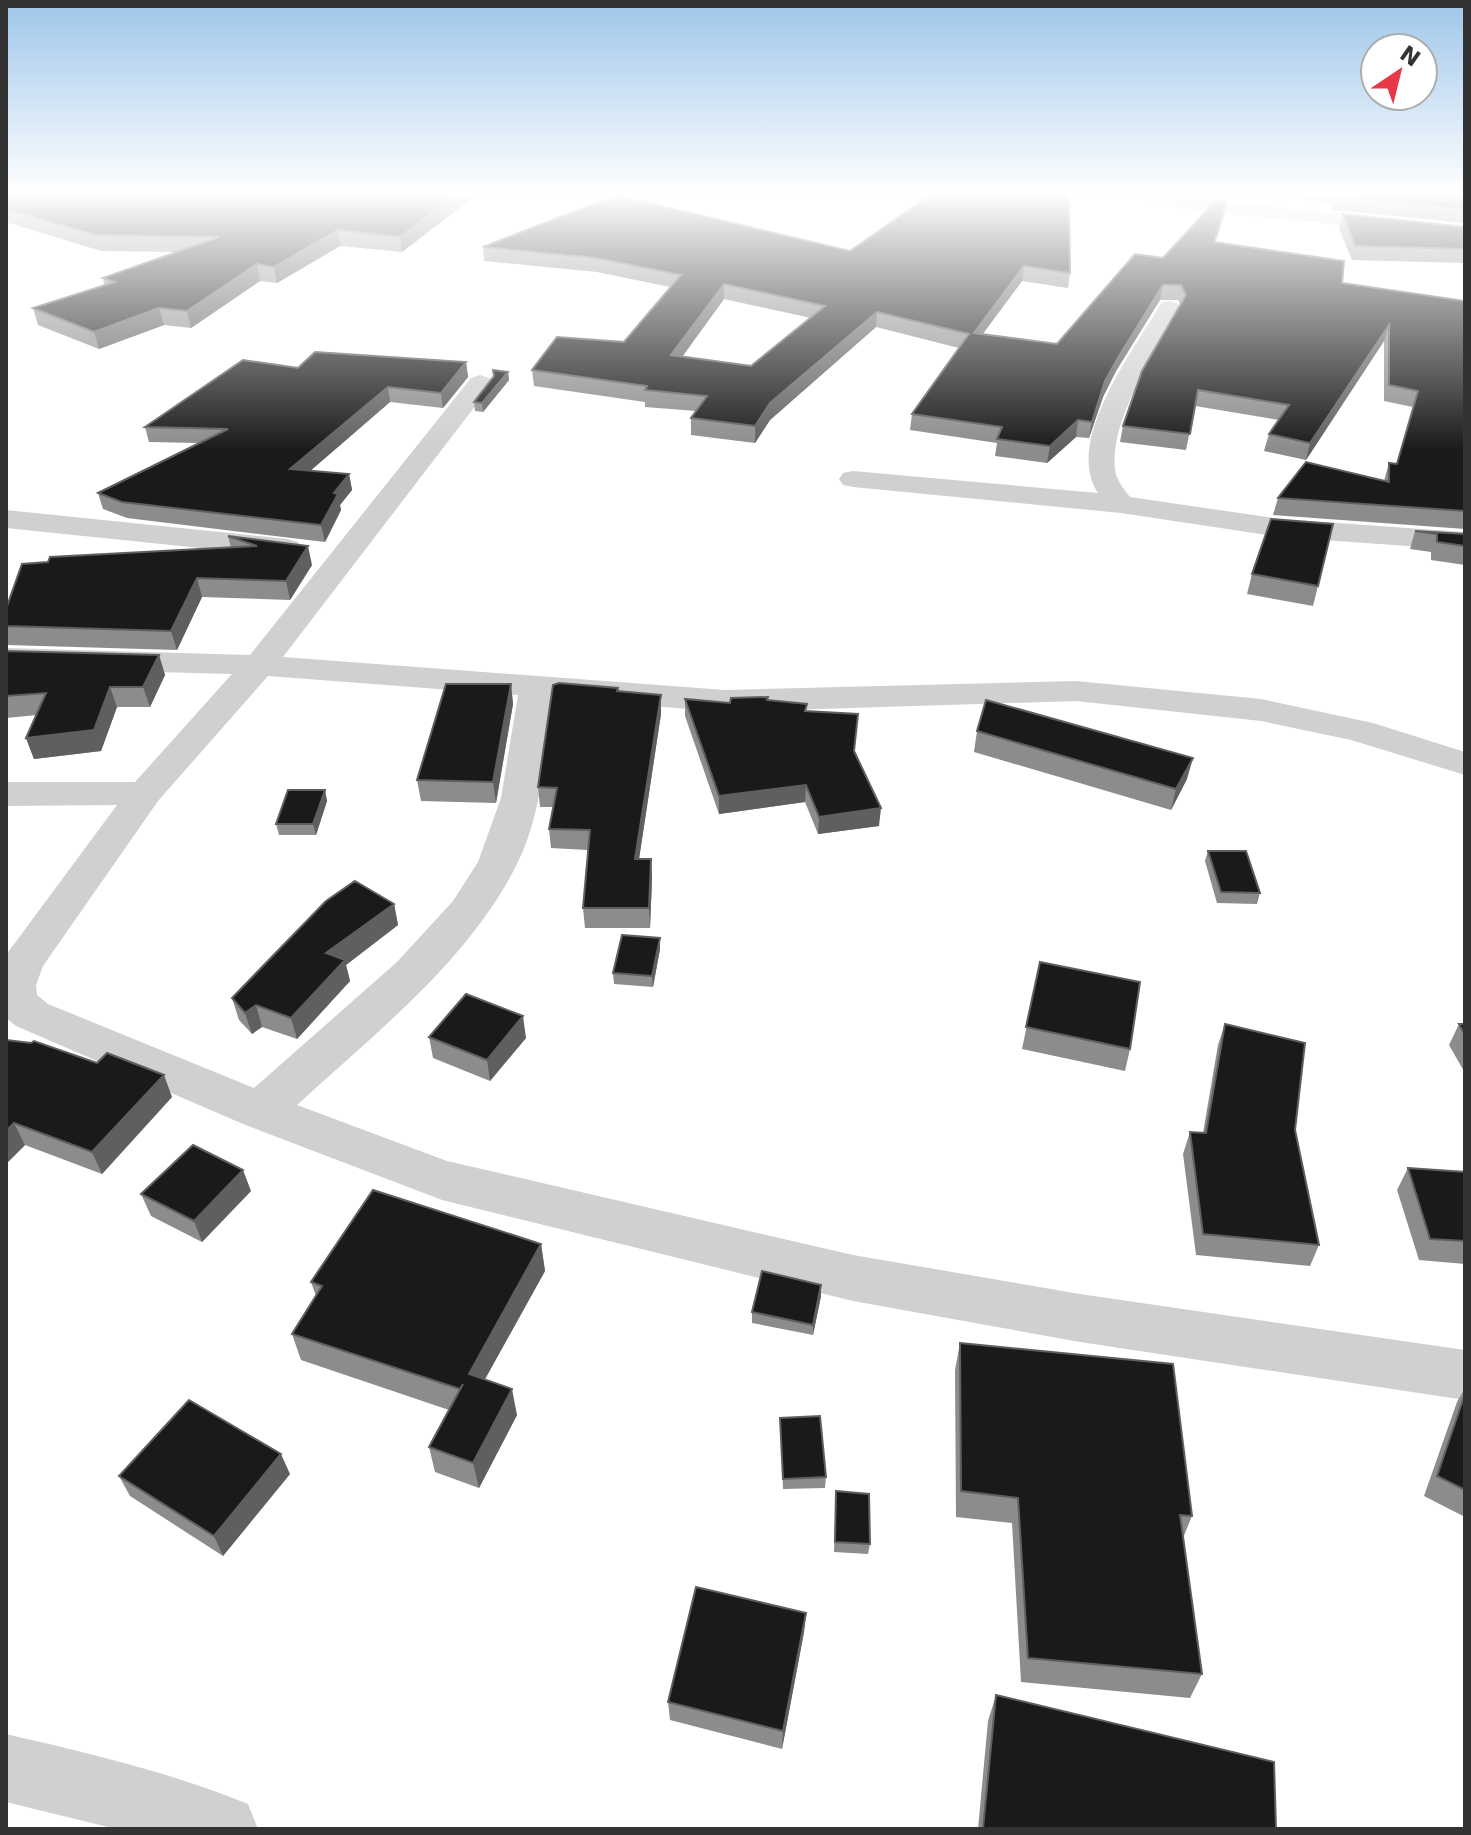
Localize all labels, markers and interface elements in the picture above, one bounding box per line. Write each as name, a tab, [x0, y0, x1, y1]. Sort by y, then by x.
north arrow	[1359, 32, 1439, 112]
text: N	[1395, 41, 1425, 72]

